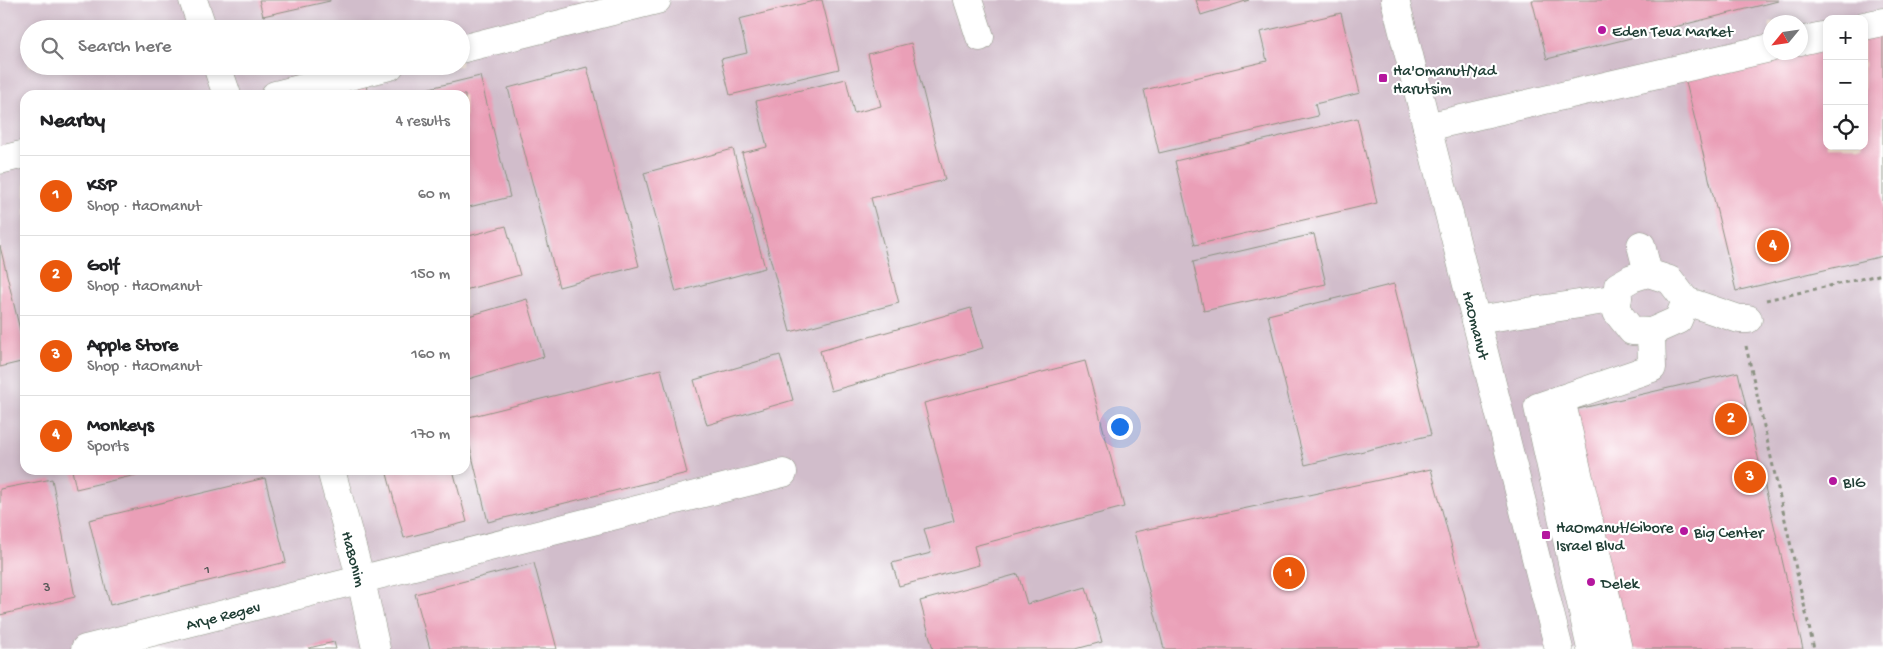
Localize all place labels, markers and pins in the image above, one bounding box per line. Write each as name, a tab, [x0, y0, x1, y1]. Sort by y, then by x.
marker: Eden Teva Market	[1596, 24, 1608, 36]
place label: Eden Teva Market	[1612, 24, 1734, 43]
place label: Ha'Omanut/Yad Harutsim	[1393, 63, 1498, 100]
marker: Ha'Omanut/Yad Harutsim	[1377, 72, 1389, 84]
pin: 4	[1757, 227, 1789, 265]
pin: 2	[1715, 400, 1747, 438]
pin: 3	[1734, 458, 1766, 496]
marker: BIG	[1827, 475, 1839, 487]
place label: BIG	[1842, 475, 1866, 494]
place label: HaOmanut/Gibore Israel Blvd	[1556, 520, 1674, 557]
marker: Big Center	[1678, 525, 1690, 537]
place label: Big Center	[1693, 525, 1765, 544]
marker: HaOmanut/Gibore Israel Blvd	[1540, 529, 1552, 541]
pin: 1	[1273, 554, 1305, 592]
marker: Delek	[1585, 576, 1597, 588]
place label: Delek	[1600, 576, 1640, 595]

